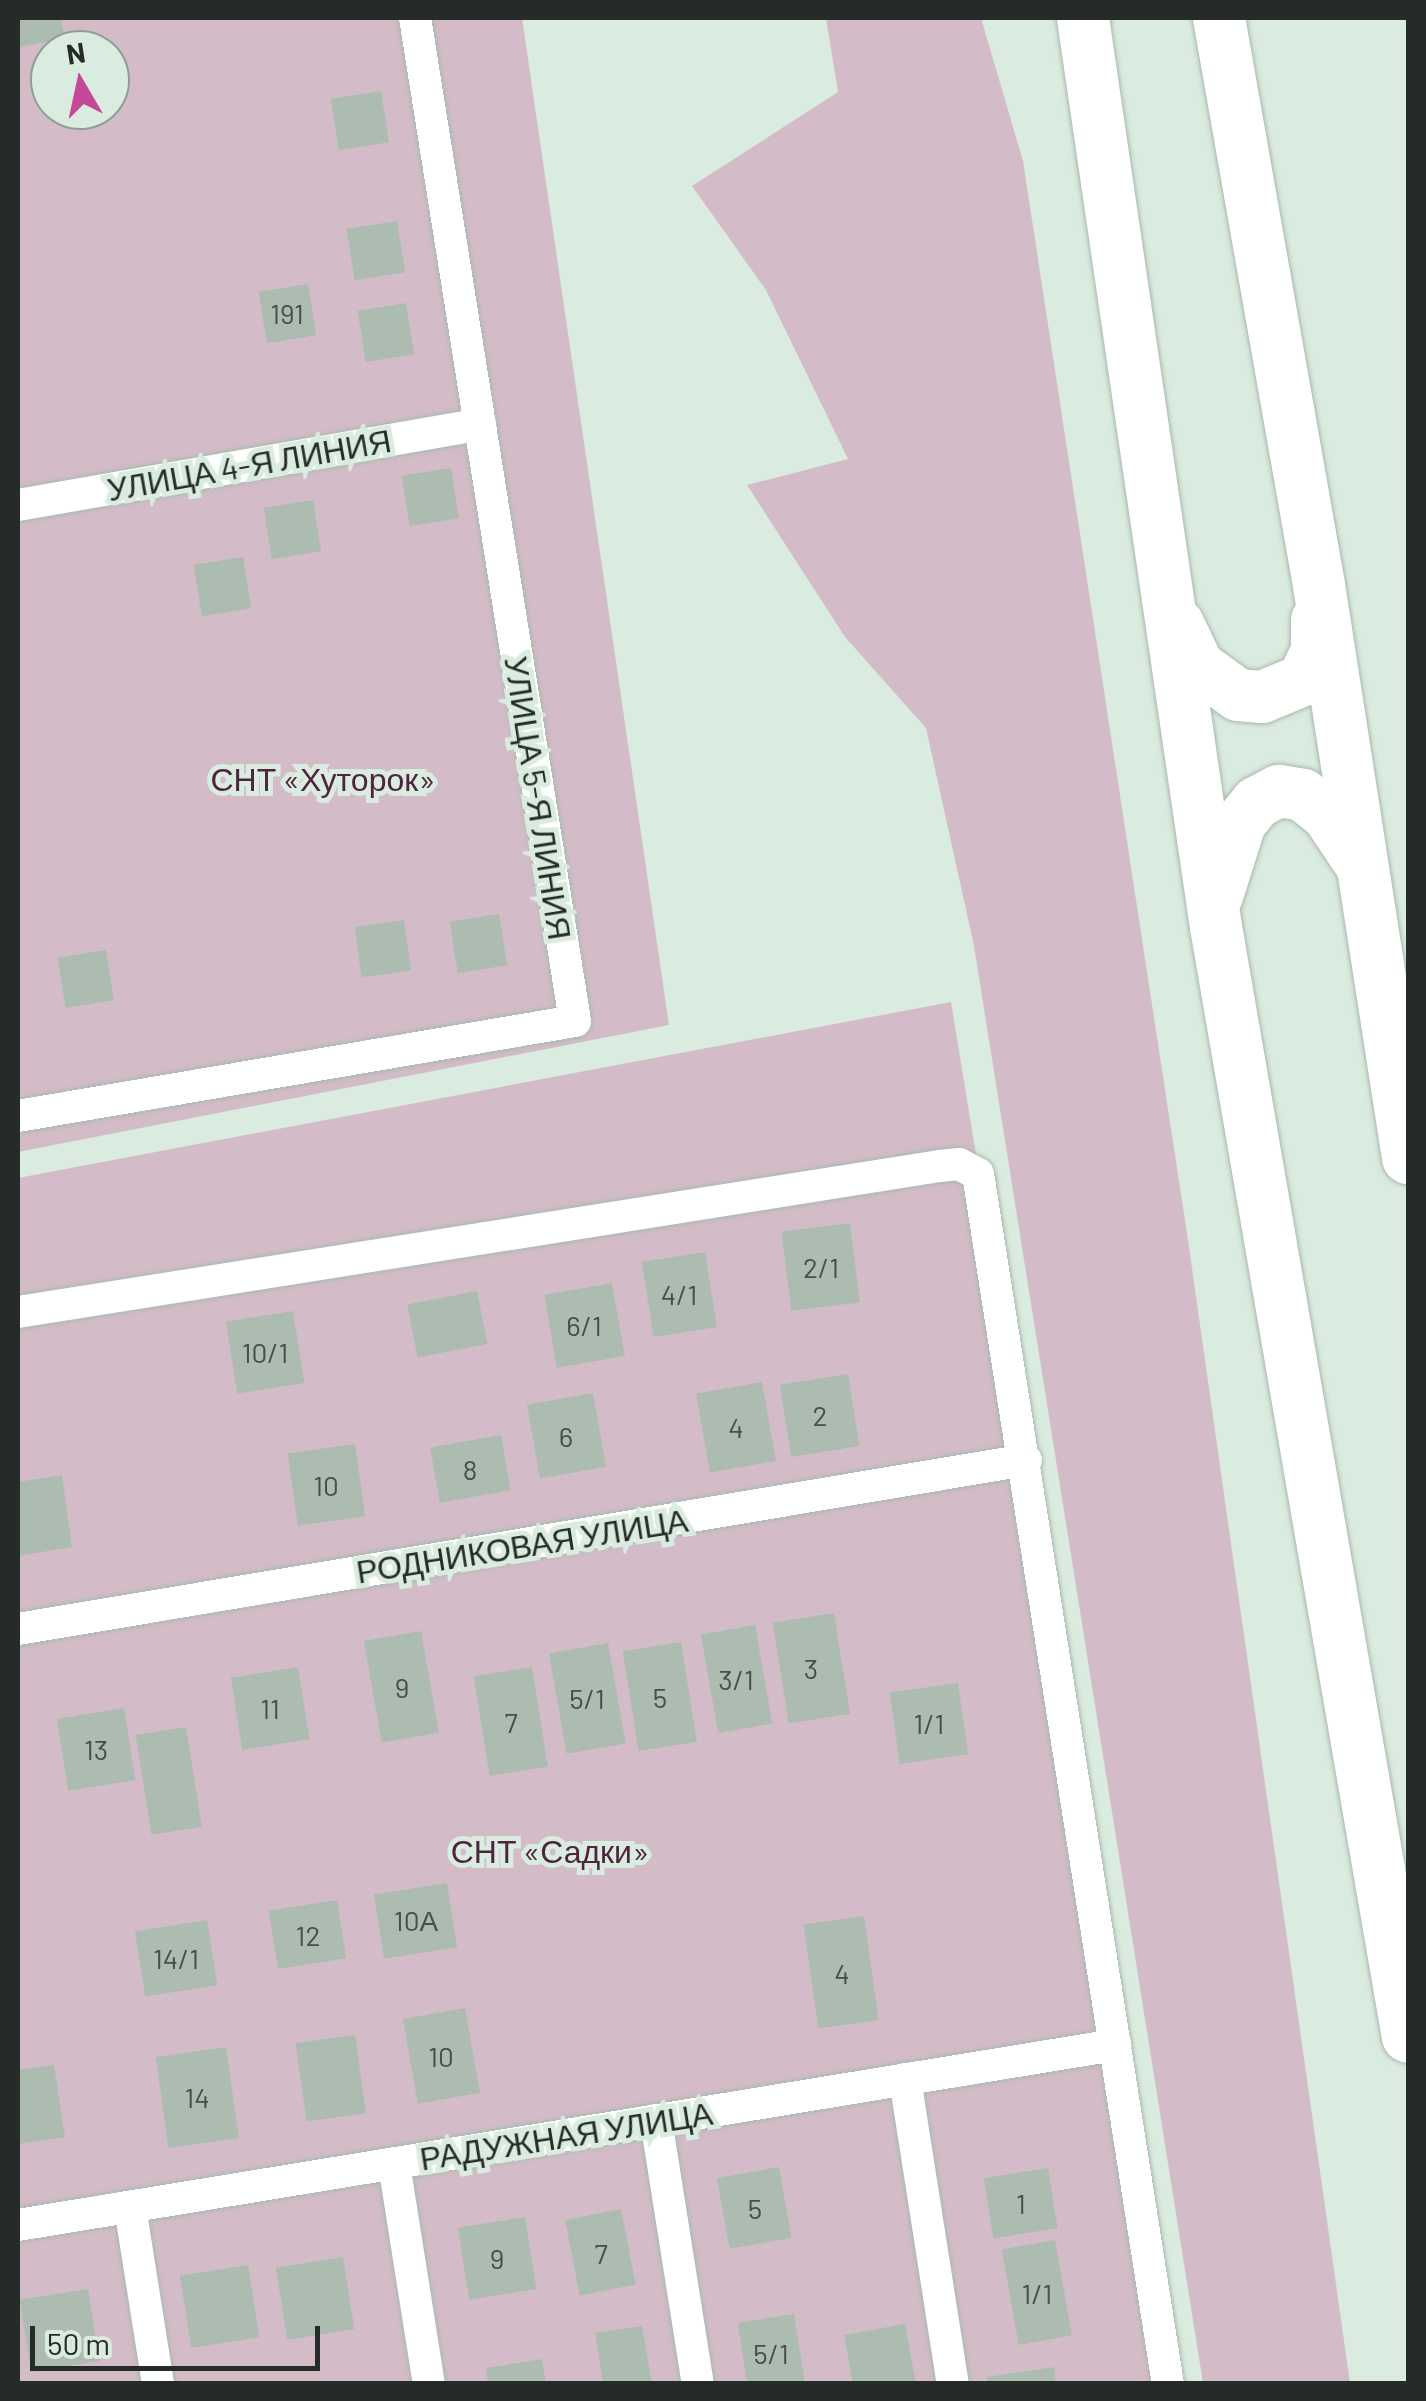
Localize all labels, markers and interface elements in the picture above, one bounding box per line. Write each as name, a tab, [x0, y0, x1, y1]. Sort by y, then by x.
north arrow	[30, 30, 130, 130]
text: N	[64, 34, 87, 71]
house number: 191	[270, 296, 304, 330]
street label: УЛИЦА 4-Я ЛИНИЯ	[104, 420, 394, 508]
street label: УЛИЦА 5-Я ЛИНИЯ	[498, 654, 580, 942]
park label: СНТ «Хуторок»	[210, 759, 436, 797]
house number: 2/1	[803, 1250, 839, 1284]
house number: 4/1	[661, 1277, 697, 1311]
house number: 6/1	[566, 1308, 602, 1342]
house number: 10/1	[242, 1335, 288, 1369]
house number: 2	[812, 1398, 828, 1432]
house number: 4	[728, 1410, 744, 1444]
house number: 6	[559, 1419, 573, 1453]
house number: 8	[463, 1452, 477, 1486]
house number: 10	[313, 1468, 339, 1502]
street label: РОДНИКОВАЯ УЛИЦА	[353, 1500, 691, 1590]
house number: 3	[804, 1651, 818, 1685]
house number: 3/1	[718, 1662, 754, 1696]
house number: 9	[395, 1670, 409, 1704]
house number: 5	[653, 1680, 667, 1714]
house number: 5/1	[569, 1681, 605, 1715]
house number: 11	[260, 1691, 280, 1725]
house number: 7	[504, 1705, 518, 1739]
house number: 1/1	[914, 1706, 944, 1740]
house number: 13	[84, 1732, 108, 1766]
park label: СНТ «Садки»	[451, 1831, 649, 1869]
house number: 10А	[394, 1903, 438, 1937]
house number: 12	[296, 1918, 320, 1952]
house number: 14/1	[153, 1941, 199, 1975]
house number: 4	[834, 1956, 850, 1990]
house number: 10	[428, 2039, 454, 2073]
house number: 14	[184, 2080, 210, 2114]
street label: РАДУЖНАЯ УЛИЦА	[417, 2093, 715, 2177]
house number: 1	[1016, 2186, 1026, 2220]
house number: 5	[748, 2191, 762, 2225]
house number: 7	[594, 2236, 608, 2270]
house number: 9	[490, 2241, 504, 2275]
house number: 1/1	[1022, 2276, 1052, 2310]
scale bar	[35, 2306, 325, 2368]
text: 50 m	[47, 2325, 110, 2361]
house number: 5/1	[753, 2336, 789, 2370]

